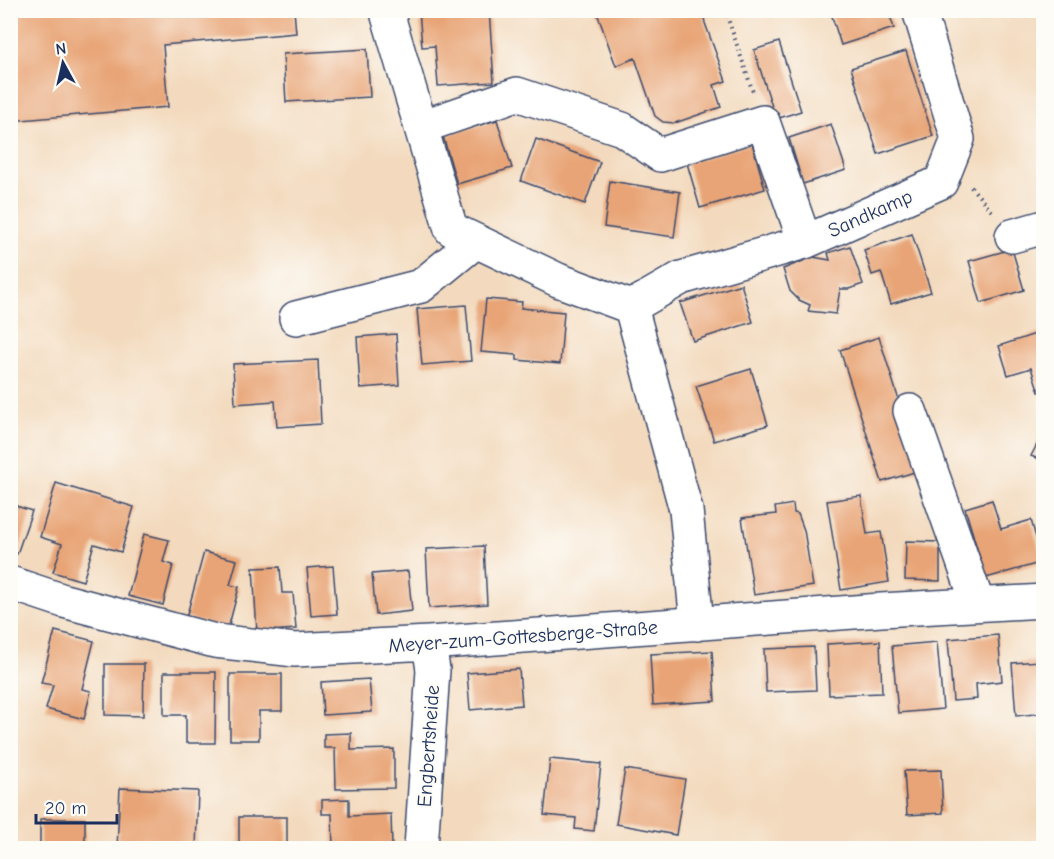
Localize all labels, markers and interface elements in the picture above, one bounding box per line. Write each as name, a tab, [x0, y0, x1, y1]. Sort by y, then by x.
north arrow	[33, 33, 93, 93]
text: N	[55, 39, 67, 59]
street label: Sandkamp	[825, 185, 916, 242]
street label: Meyer-zum-Gottesberge-Straße	[388, 616, 658, 657]
street label: Engbertsheide	[413, 684, 444, 808]
scale bar	[36, 787, 117, 825]
text: 20 m	[45, 798, 86, 819]

